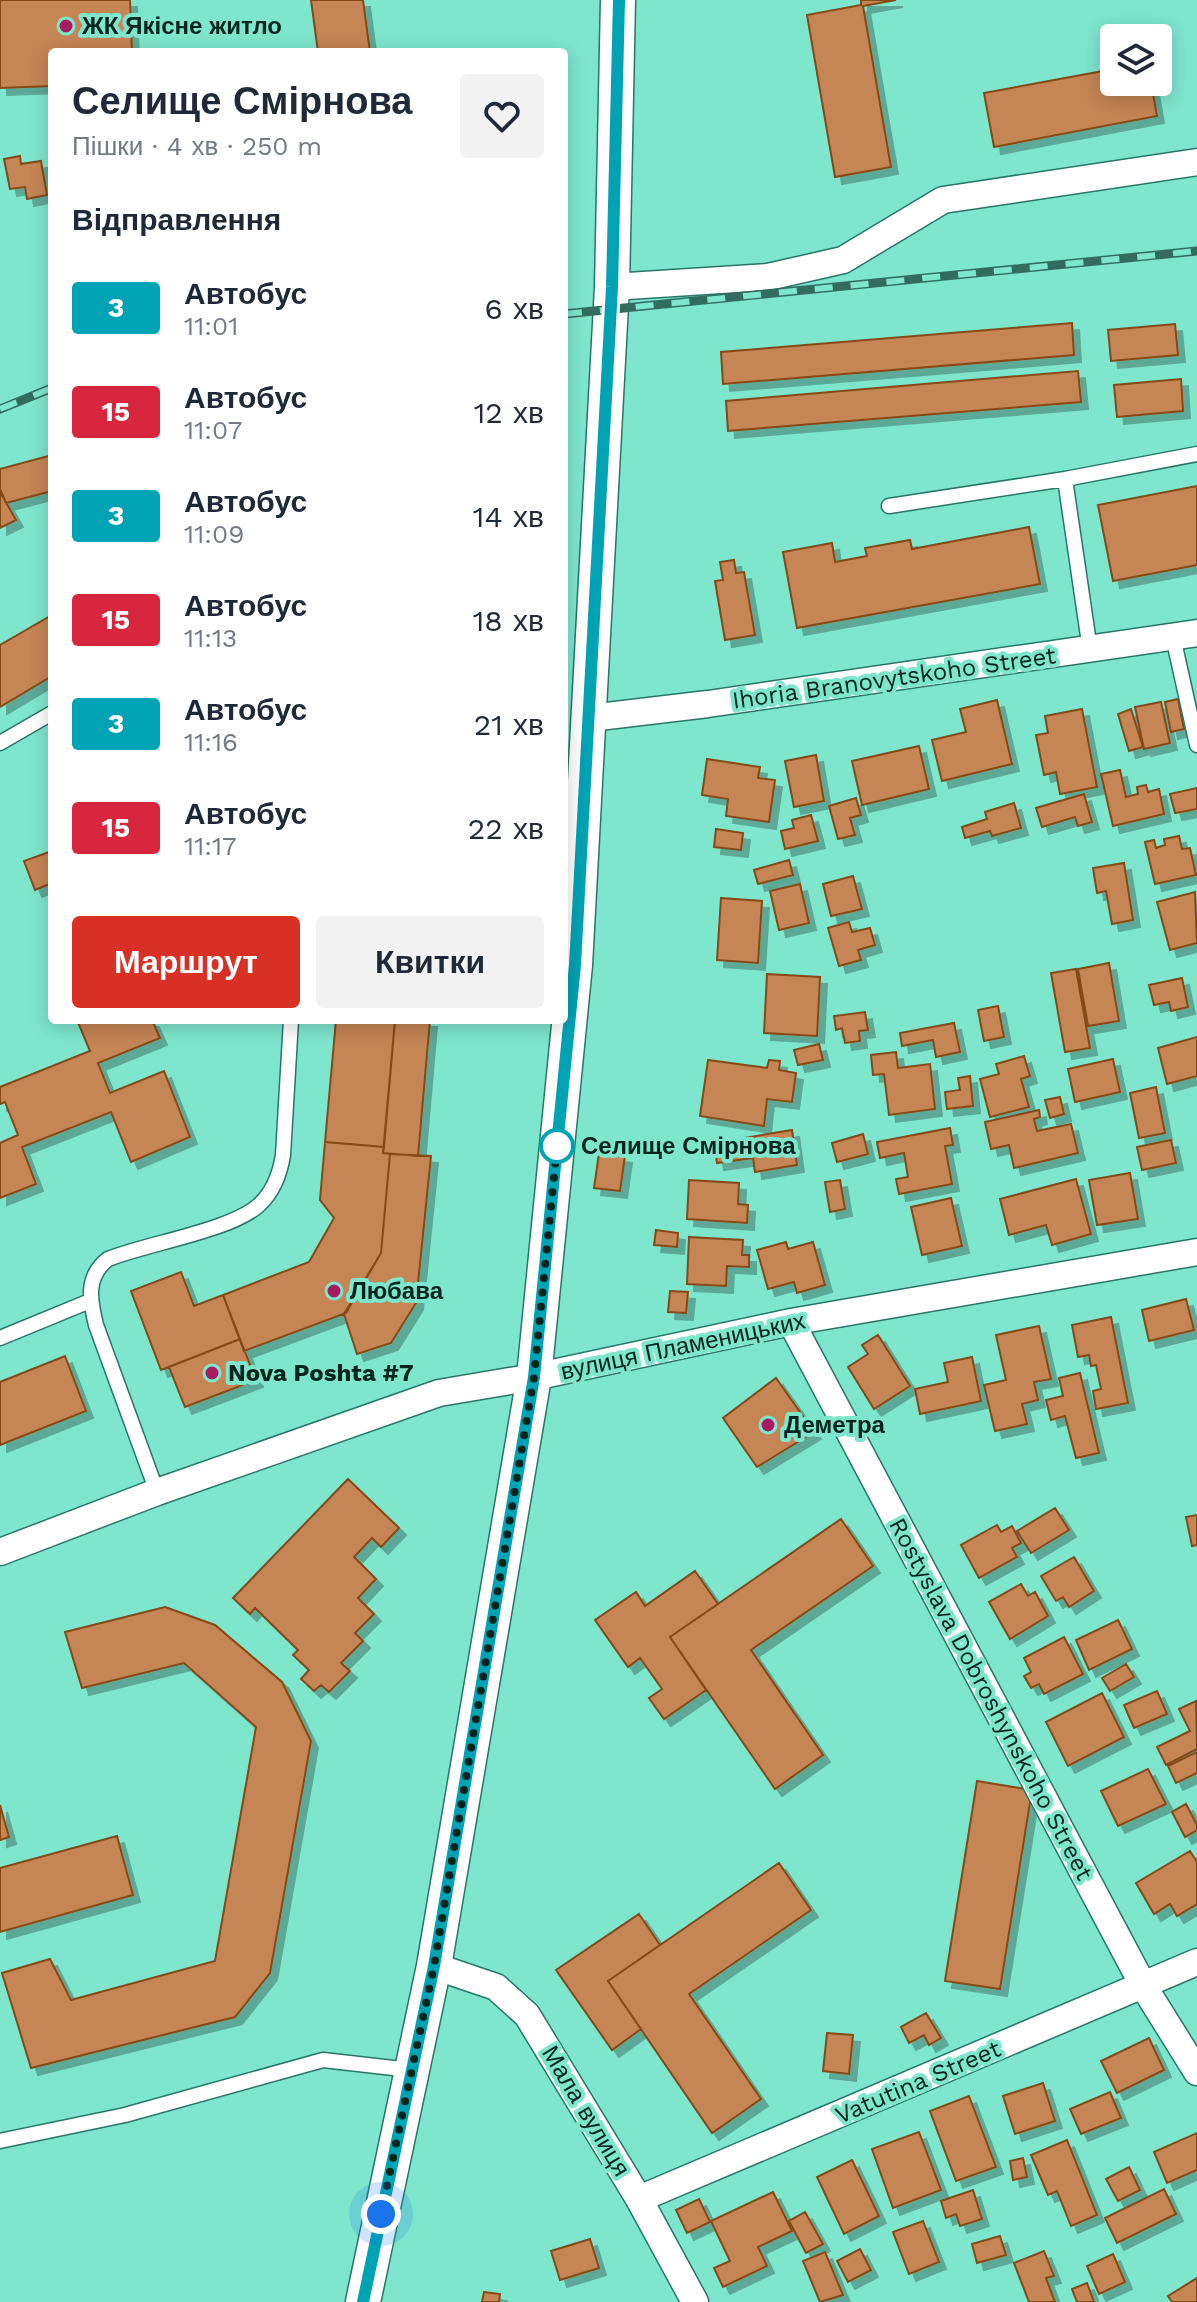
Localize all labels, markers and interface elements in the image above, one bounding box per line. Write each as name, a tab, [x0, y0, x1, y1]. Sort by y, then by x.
place label: ЖК Якісне житло	[81, 12, 282, 40]
marker: ЖК Якісне житло	[57, 17, 75, 35]
map controls	[1100, 24, 1172, 96]
button: layers	[1100, 24, 1172, 96]
button: heart	[460, 74, 544, 158]
text: Селище Смірнова	[72, 79, 412, 123]
text: Пішки · 4 хв · 250 m	[72, 131, 322, 161]
text: Відправлення	[72, 202, 281, 237]
text: Автобус	[184, 276, 307, 311]
text: 3	[108, 291, 124, 324]
text: 6 хв	[485, 291, 544, 326]
text: 11:01	[184, 311, 238, 341]
text: Автобус	[184, 380, 307, 415]
text: 15	[102, 395, 130, 428]
text: 12 хв	[474, 395, 544, 430]
text: 11:07	[184, 415, 242, 445]
text: Автобус	[184, 484, 307, 519]
text: 3	[108, 499, 124, 532]
text: 14 хв	[473, 499, 544, 534]
text: 11:09	[184, 519, 244, 549]
text: Автобус	[184, 588, 307, 623]
text: 15	[102, 603, 130, 636]
text: 18 хв	[473, 603, 544, 638]
text: 11:13	[184, 623, 237, 653]
street label: Ihoria Branovytskoho Street	[730, 641, 1058, 715]
text: Автобус	[184, 692, 307, 727]
text: 3	[108, 707, 124, 740]
text: 21 хв	[474, 707, 544, 742]
text: 11:16	[184, 727, 238, 757]
text: Автобус	[184, 796, 307, 831]
text: 15	[102, 811, 130, 844]
text: 22 хв	[468, 811, 544, 846]
text: 11:17	[184, 831, 237, 861]
button: Маршрут	[72, 916, 300, 1008]
button: Квитки	[316, 916, 544, 1008]
marker: Селище Смірнова	[540, 1129, 574, 1163]
place label: Селище Смірнова	[581, 1132, 796, 1160]
place label: Любава	[350, 1277, 444, 1305]
marker: Любава	[325, 1282, 343, 1300]
street label: вулиця Пламеницьких	[558, 1306, 808, 1386]
place label: Nova Poshta #7	[228, 1359, 414, 1387]
marker: Nova Poshta #7	[203, 1364, 221, 1382]
place label: Деметра	[784, 1411, 886, 1439]
marker: Деметра	[759, 1416, 777, 1434]
street label: Rostyslava Dobroshynskoho Street	[883, 1513, 1099, 1885]
street label: Vatutina Street	[831, 2035, 1005, 2129]
street label: Мала вулиця	[536, 2041, 636, 2181]
your location	[361, 2194, 401, 2234]

